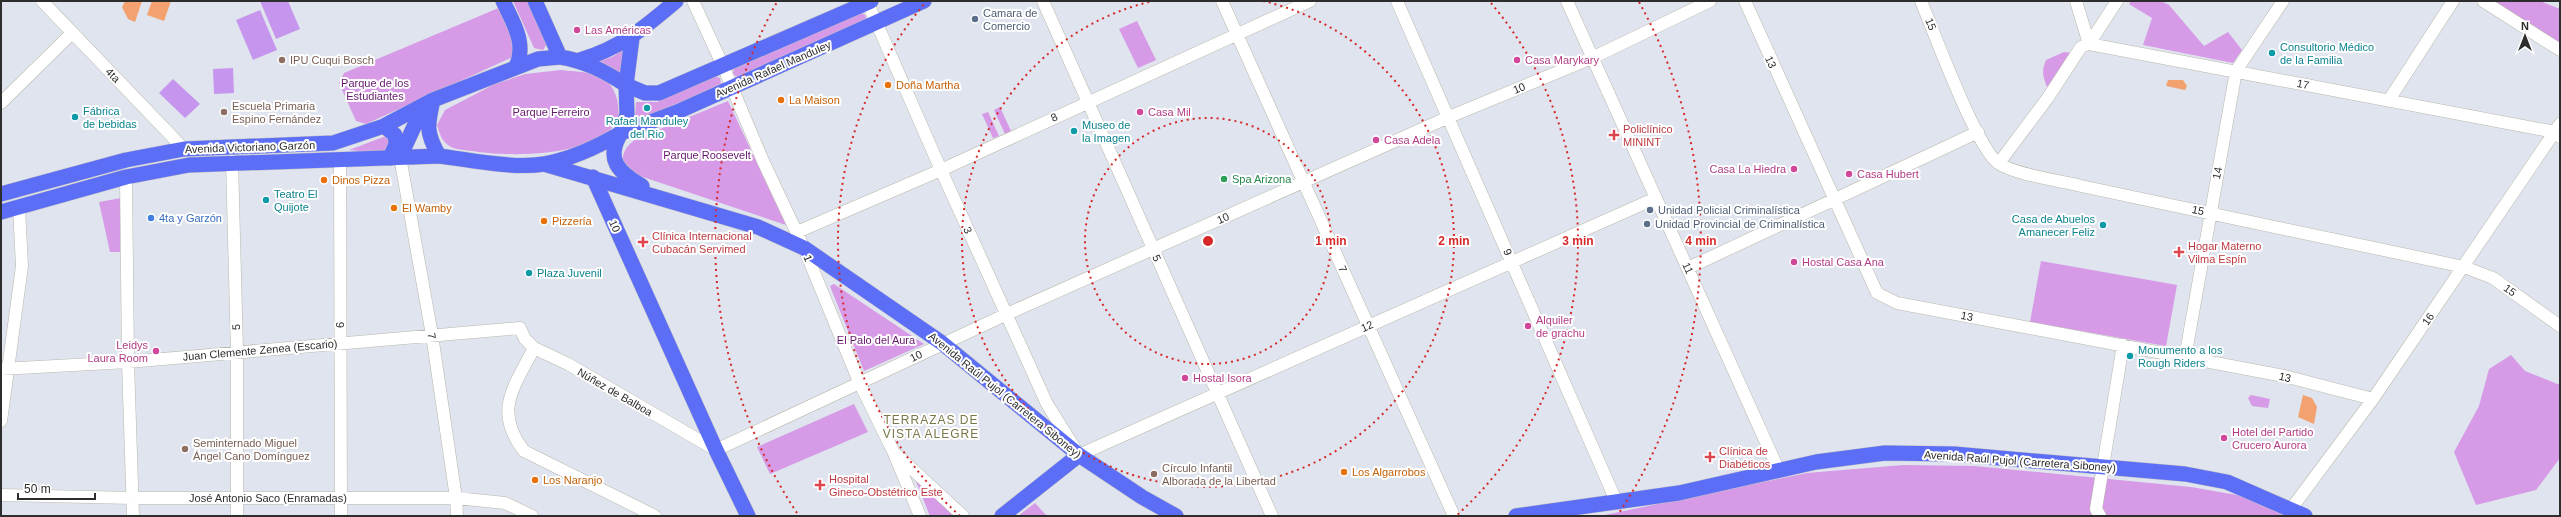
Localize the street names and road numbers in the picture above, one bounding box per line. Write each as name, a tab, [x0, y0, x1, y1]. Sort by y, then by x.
street label: 15	[1923, 16, 1939, 32]
street label: Avenida Rafael Manduley	[713, 38, 833, 100]
street label: 13	[1763, 54, 1779, 70]
street label: 4ta	[103, 65, 123, 85]
street label: 17	[2296, 77, 2310, 91]
street label: 10	[1511, 80, 1527, 96]
street label: 8	[1049, 110, 1059, 124]
street label: Avenida Victoriano Garzón	[185, 139, 315, 155]
street label: 14	[2210, 166, 2224, 180]
street label: 15	[2191, 203, 2205, 217]
street label: 10	[1215, 210, 1231, 226]
street label: 10	[607, 218, 623, 234]
street label: 3	[961, 225, 975, 235]
street label: 9	[1501, 247, 1515, 257]
street label: 1	[801, 253, 815, 263]
street label: 5	[1150, 253, 1164, 263]
street label: 11	[1680, 260, 1696, 276]
street label: 7	[1336, 264, 1350, 274]
street label: 15	[2502, 282, 2518, 298]
street label: 13	[1960, 309, 1974, 323]
street label: 16	[2420, 311, 2436, 327]
street label: 12	[1359, 318, 1375, 334]
street label: 6	[334, 322, 346, 328]
street label: 5	[230, 324, 242, 330]
street label: Avenida Raúl Pujol (Carretera Siboney)	[926, 330, 1084, 460]
street label: 7	[426, 332, 438, 340]
street label: Juan Clemente Zenea (Escario)	[182, 337, 338, 363]
street label: 10	[908, 348, 924, 364]
street label: Núñez de Balboa	[575, 366, 655, 419]
street label: 13	[2278, 370, 2292, 384]
street label: Avenida Raúl Pujol (Carretera Siboney)	[1924, 448, 2116, 474]
street label: José Antonio Saco (Enramadas)	[189, 492, 347, 504]

